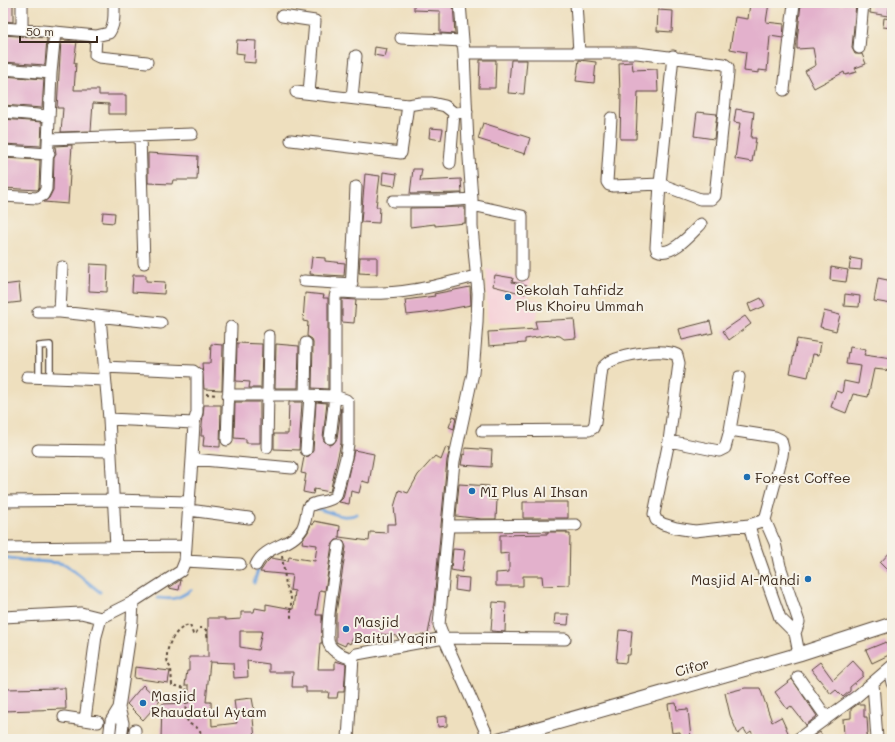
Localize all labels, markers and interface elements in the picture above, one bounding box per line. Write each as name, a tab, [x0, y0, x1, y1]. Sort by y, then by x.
scale bar	[20, 18, 97, 44]
text: 50 m	[26, 23, 54, 39]
place label: Sekolah Tahfidz Plus Khoiru Ummah	[516, 280, 644, 315]
marker: Sekolah Tahfidz Plus Khoiru Ummah	[503, 292, 513, 302]
place label: Forest Coffee	[755, 468, 851, 487]
marker: Forest Coffee	[742, 472, 752, 482]
place label: MI Plus Al Ihsan	[480, 482, 588, 501]
marker: MI Plus Al Ihsan	[467, 486, 477, 496]
place label: Masjid Al-Mahdi	[691, 570, 800, 589]
marker: Masjid Al-Mahdi	[803, 574, 813, 584]
place label: Masjid Baitul Yaqin	[354, 612, 436, 647]
marker: Masjid Baitul Yaqin	[341, 624, 351, 634]
street label: Cifor	[673, 653, 711, 681]
place label: Masjid Rhaudatul Aytam	[151, 686, 267, 721]
marker: Masjid Rhaudatul Aytam	[138, 698, 148, 708]

